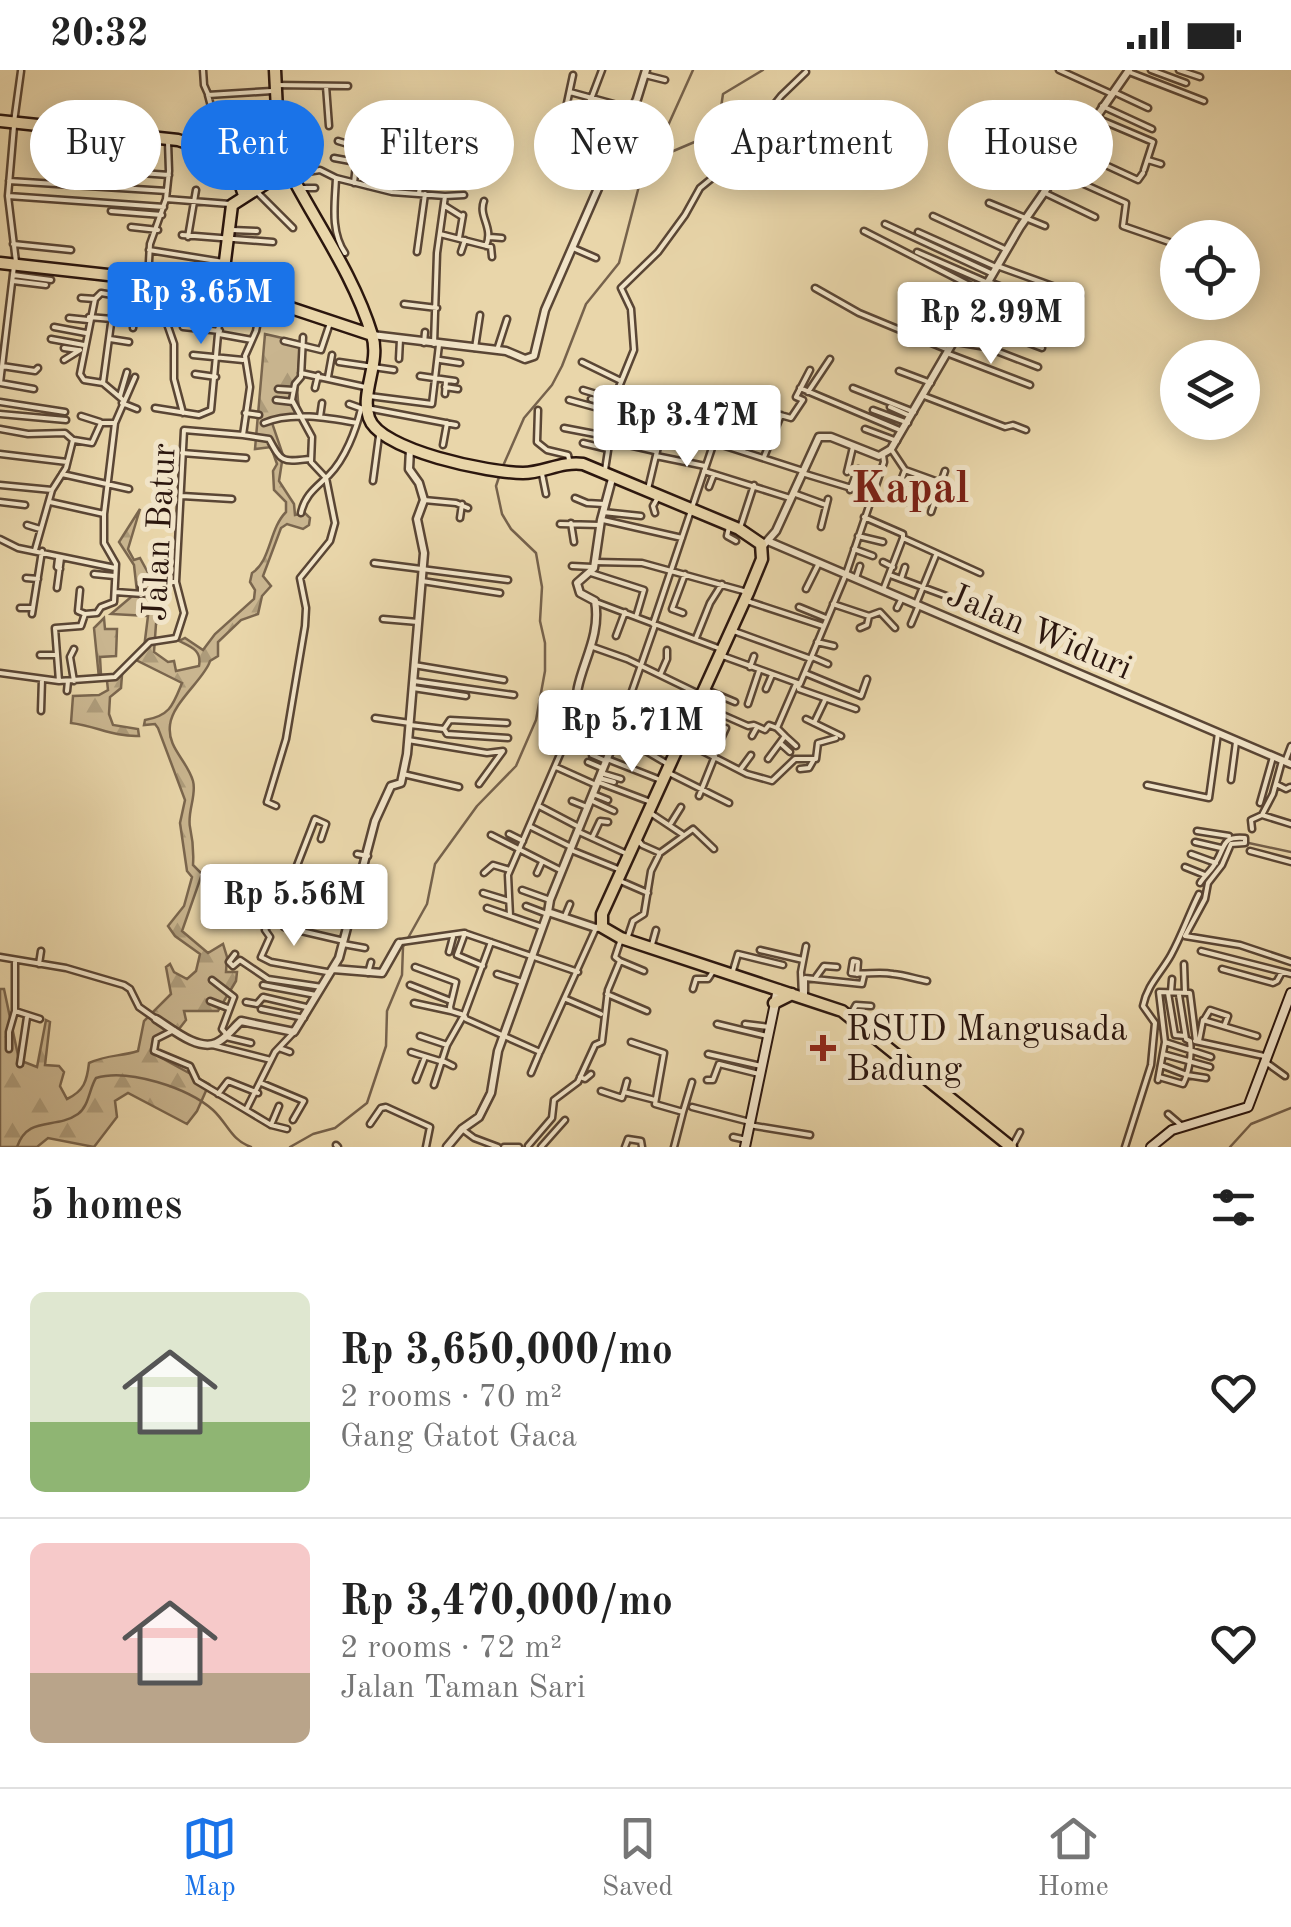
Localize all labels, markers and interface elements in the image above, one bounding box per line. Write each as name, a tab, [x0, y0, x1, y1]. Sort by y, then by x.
text: 20:32	[50, 16, 149, 54]
chip: Buy	[30, 100, 161, 190]
chip: Rent	[181, 100, 324, 190]
chip: Filters	[344, 100, 514, 190]
chip: New	[534, 100, 674, 190]
chip: Apartment	[694, 100, 928, 190]
chip: House	[948, 100, 1113, 190]
map controls	[1160, 220, 1260, 440]
button: locate	[1160, 220, 1260, 320]
pin: Rp 3.65M	[98, 262, 304, 347]
text: Rp 3.65M	[130, 278, 272, 310]
pin: Rp 2.99M	[888, 282, 1094, 367]
text: Rp 2.99M	[920, 298, 1062, 330]
button: layers	[1160, 340, 1260, 440]
pin: Rp 3.47M	[584, 385, 790, 470]
text: Rp 3.47M	[616, 401, 758, 433]
street label: Jalan Batur	[138, 442, 183, 622]
district label: Kapal	[851, 468, 969, 513]
street label: Jalan Widuri	[941, 578, 1137, 687]
pin: Rp 5.71M	[529, 690, 735, 775]
text: Rp 5.71M	[561, 706, 703, 738]
pin: Rp 5.56M	[191, 864, 397, 949]
text: Rp 5.56M	[223, 880, 365, 912]
place label: RSUD Mangusada Badung	[846, 1013, 1127, 1088]
marker: RSUD Mangusada Badung	[810, 1035, 836, 1061]
icon: filters	[1206, 1180, 1261, 1235]
text: 5 homes	[30, 1186, 182, 1228]
text: Rp 3,650,000/mo	[340, 1331, 673, 1373]
icon: home	[110, 1332, 230, 1452]
icon: heart	[1206, 1365, 1261, 1420]
text: 2 rooms · 70 m²	[340, 1382, 562, 1414]
text: Gang Gatot Gaca	[340, 1422, 577, 1454]
text: Rp 3,470,000/mo	[340, 1582, 673, 1624]
icon: home	[110, 1583, 230, 1703]
icon: heart	[1206, 1616, 1261, 1671]
text: 2 rooms · 72 m²	[340, 1633, 562, 1665]
text: Jalan Taman Sari	[340, 1673, 586, 1705]
tab: Map	[182, 1811, 237, 1906]
tab: Saved	[602, 1811, 673, 1906]
tab: Home	[1038, 1811, 1109, 1906]

